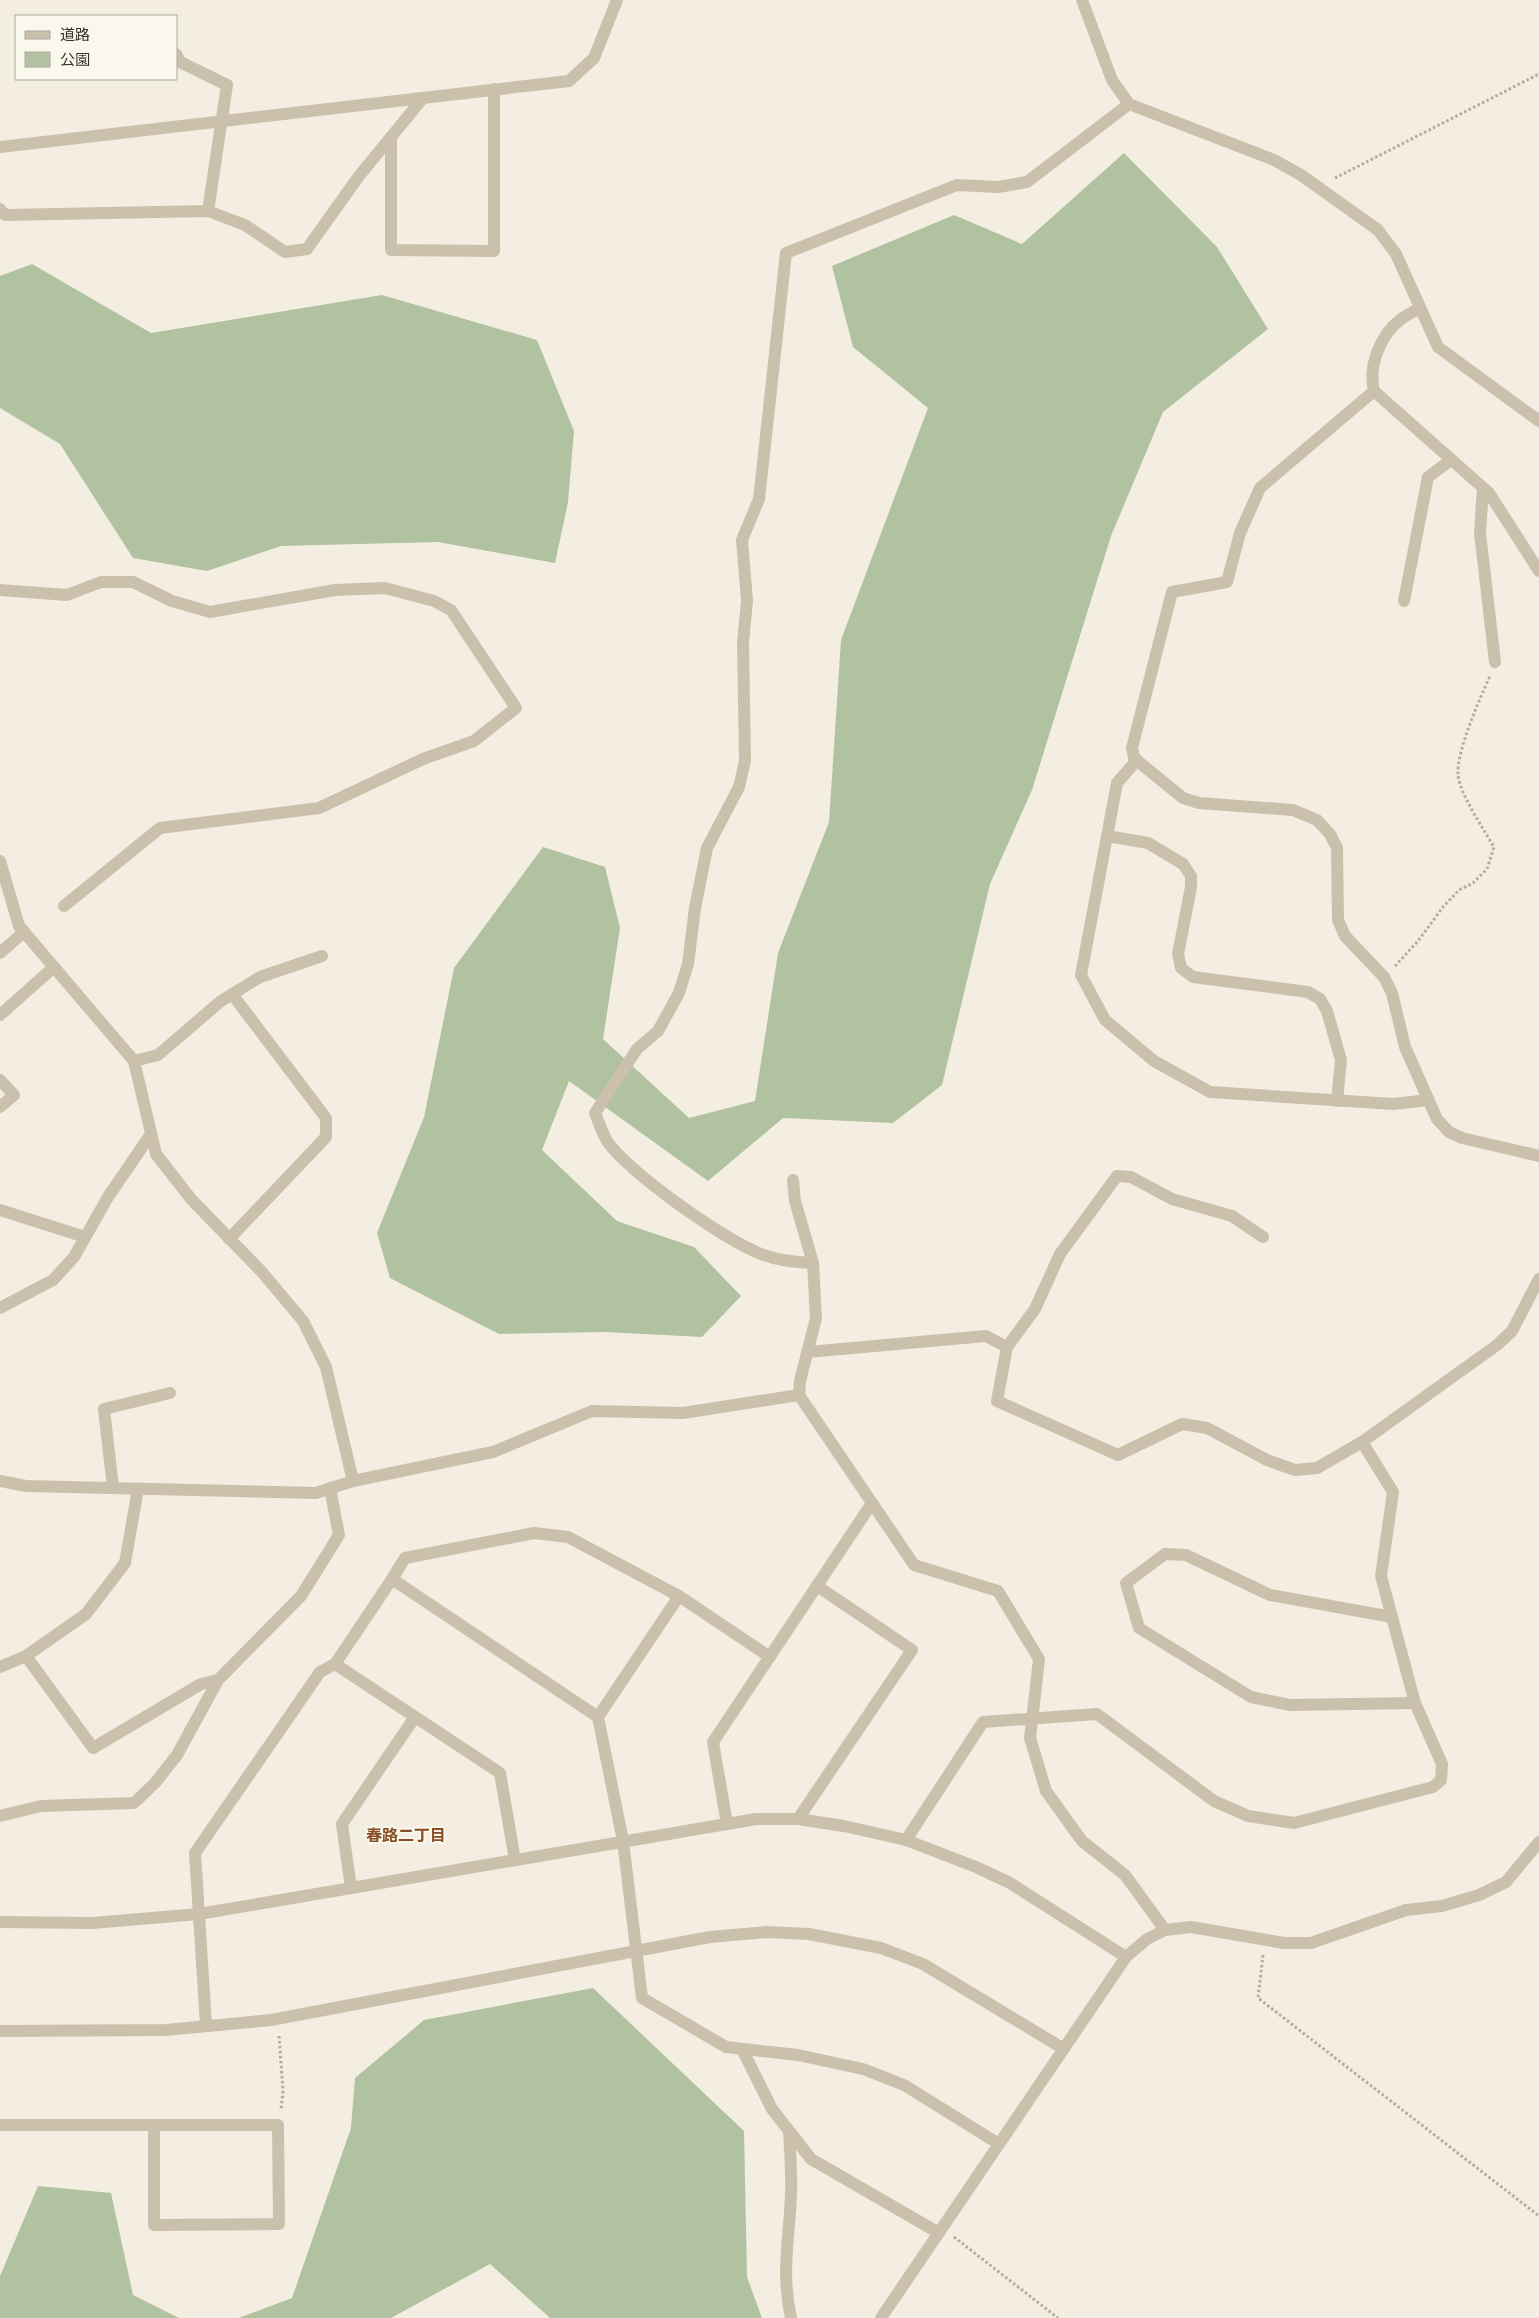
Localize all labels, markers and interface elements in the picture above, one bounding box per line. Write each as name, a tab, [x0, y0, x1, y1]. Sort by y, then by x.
legend	[15, 15, 178, 80]
text: 道路	[60, 26, 90, 44]
text: 公園	[60, 51, 90, 69]
district label: 春路二丁目	[366, 1826, 446, 1845]

